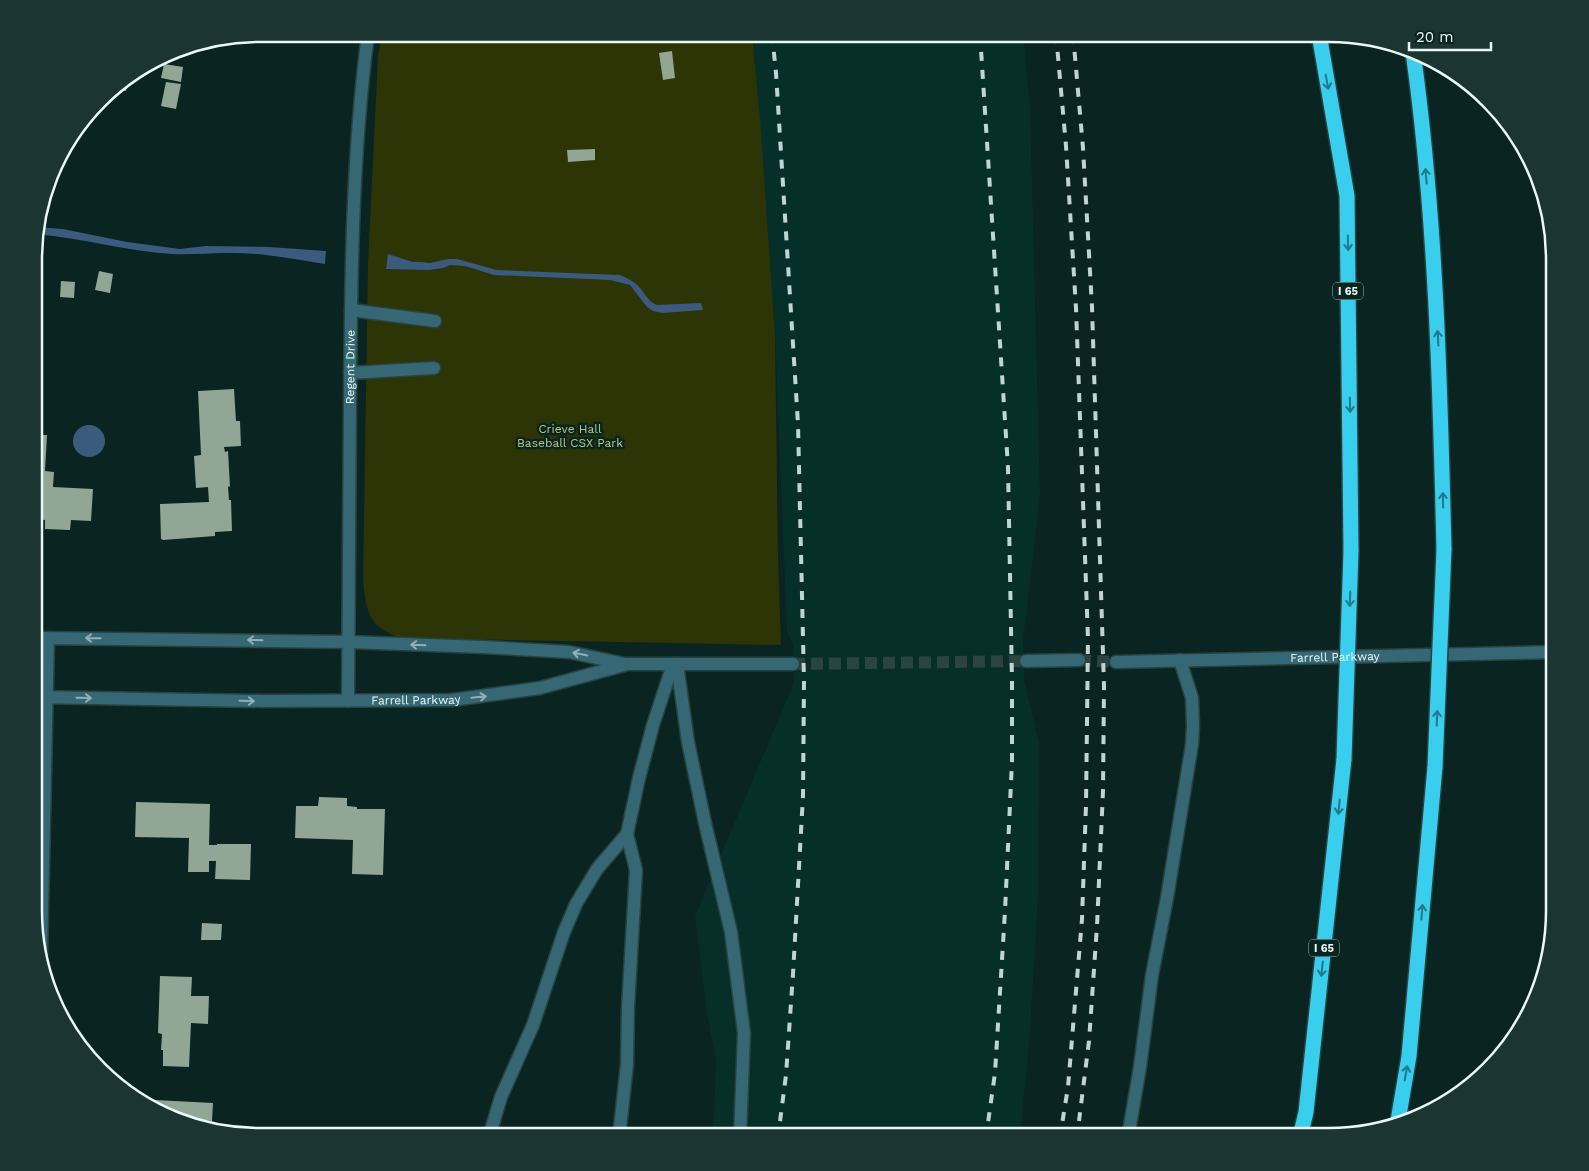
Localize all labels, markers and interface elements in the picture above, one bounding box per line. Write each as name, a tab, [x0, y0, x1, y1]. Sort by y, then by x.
scale bar	[1409, 20, 1492, 52]
text: 20 m	[1416, 28, 1454, 46]
one-way arrow	[1323, 74, 1333, 90]
one-way arrow	[1422, 168, 1431, 184]
one-way arrow	[1343, 234, 1353, 251]
road number: I 65	[1333, 282, 1363, 300]
street label: Regent Drive	[343, 330, 358, 404]
one-way arrow	[1433, 330, 1442, 346]
one-way arrow	[1345, 397, 1355, 413]
park label: Crieve Hall Baseball CSX Park	[517, 422, 623, 450]
one-way arrow	[1438, 492, 1448, 508]
one-way arrow	[1345, 591, 1355, 607]
one-way arrow	[85, 633, 102, 643]
one-way arrow	[248, 636, 264, 645]
one-way arrow	[410, 640, 426, 649]
one-way arrow	[572, 649, 588, 659]
street label: Farrell Parkway	[1290, 649, 1381, 665]
street label: Farrell Parkway	[371, 692, 462, 707]
one-way arrow	[471, 692, 487, 702]
one-way arrow	[76, 693, 92, 703]
one-way arrow	[238, 696, 255, 706]
one-way arrow	[1433, 710, 1442, 726]
one-way arrow	[1334, 799, 1344, 815]
one-way arrow	[1417, 904, 1427, 920]
road number: I 65	[1309, 940, 1339, 956]
one-way arrow	[1317, 961, 1326, 977]
one-way arrow	[1402, 1066, 1412, 1082]

